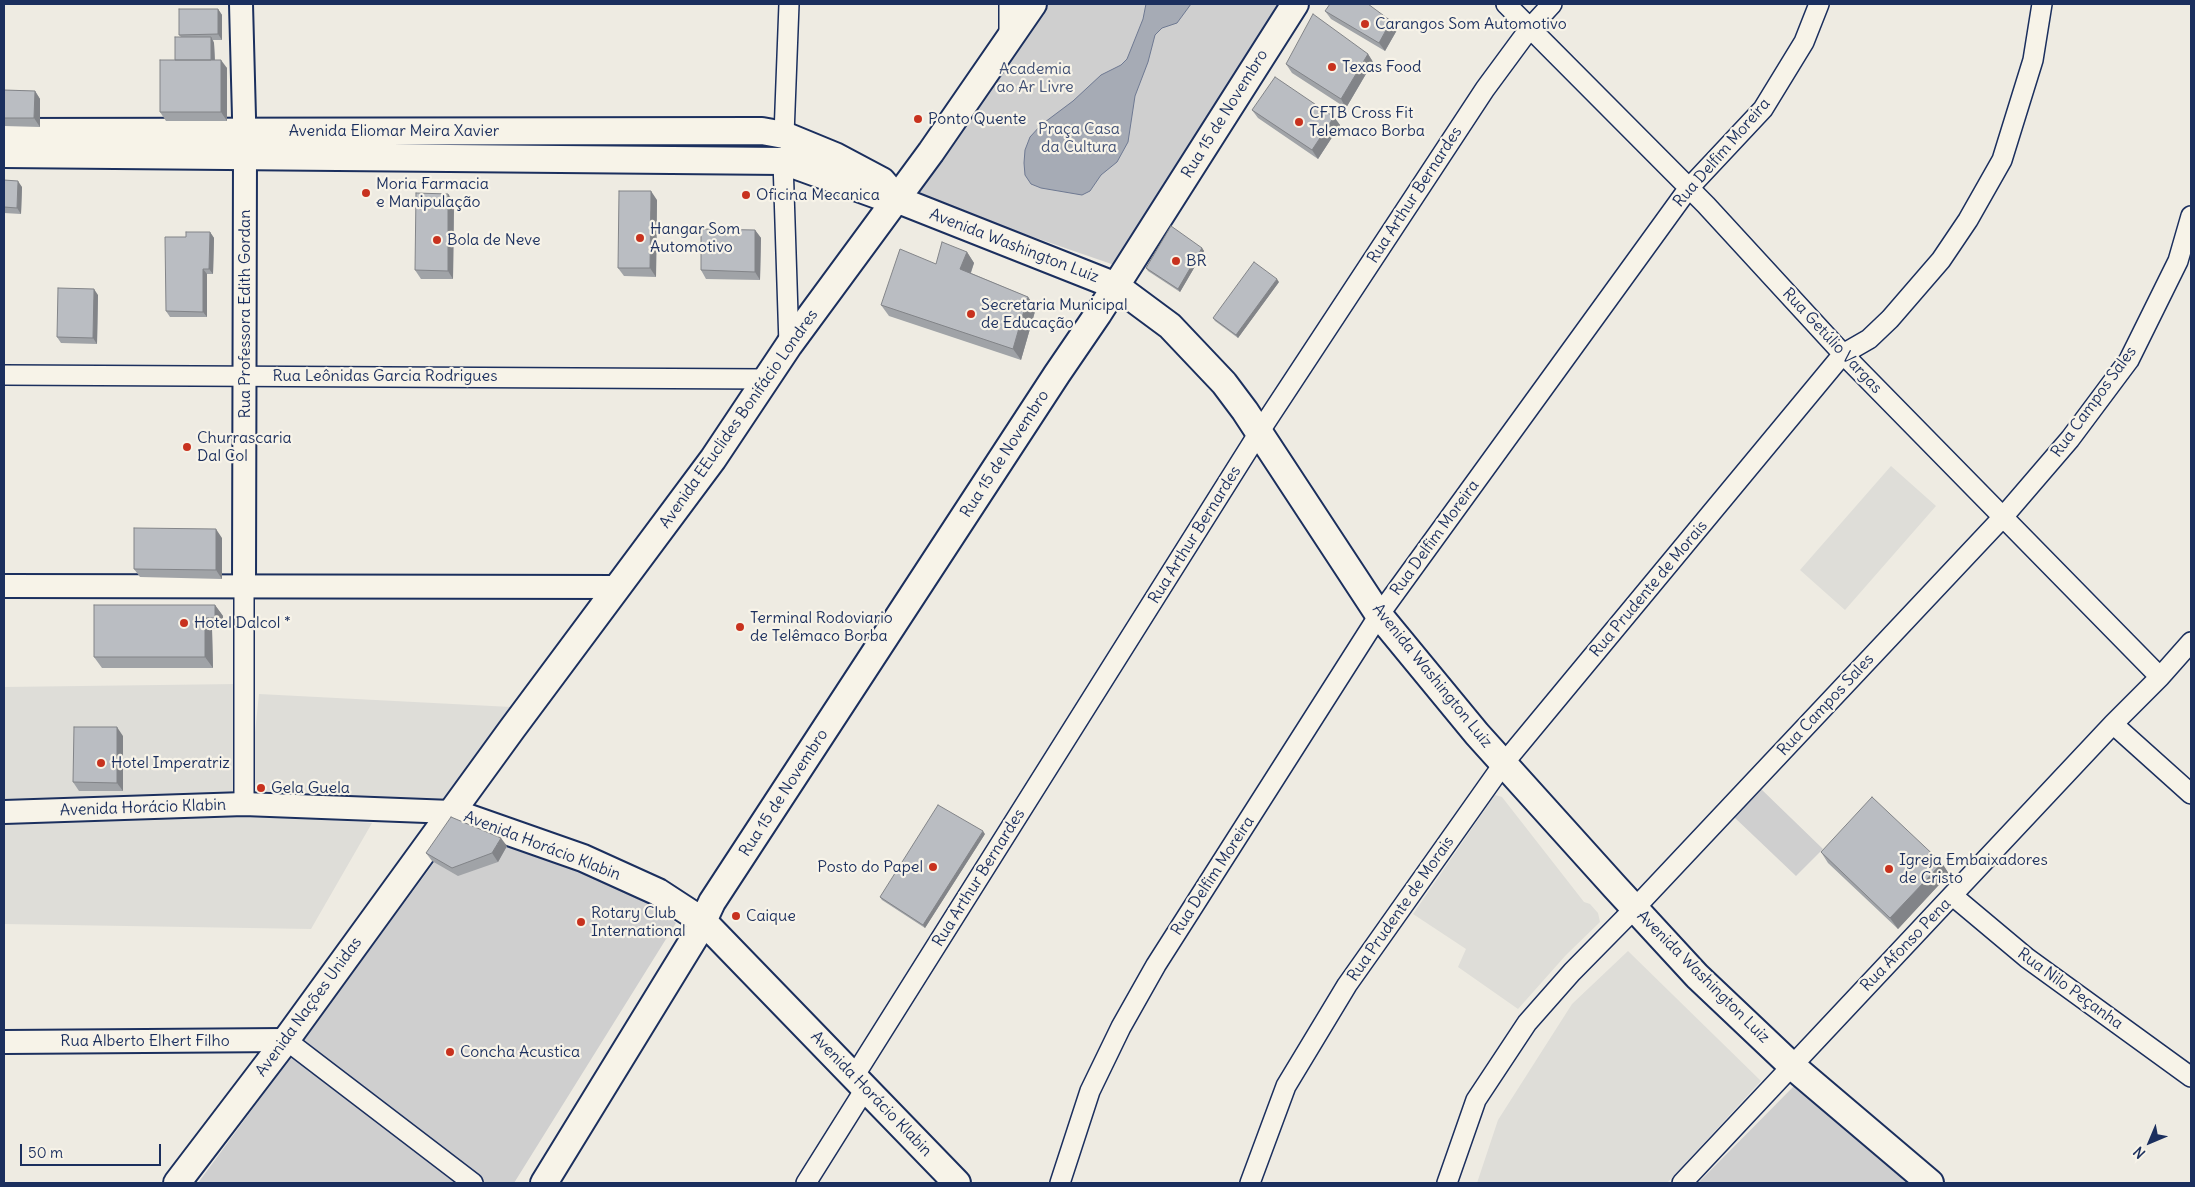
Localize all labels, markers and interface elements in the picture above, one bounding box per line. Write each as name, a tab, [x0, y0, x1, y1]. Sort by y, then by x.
place label: Carangos Som Automotivo	[1375, 14, 1567, 34]
marker: Carangos Som Automotivo	[1359, 18, 1371, 30]
street label: Rua 15 de Novembro	[1178, 46, 1272, 182]
place label: Texas Food	[1342, 57, 1421, 77]
park label: Academia ao Ar Livre	[996, 59, 1074, 97]
marker: Texas Food	[1326, 61, 1338, 73]
street label: Rua Delfim Moreira	[1669, 95, 1775, 211]
place label: CFTB Cross Fit Telemaco Borba	[1309, 103, 1425, 141]
place label: Ponto Quente	[928, 109, 1026, 129]
marker: Ponto Quente	[912, 113, 924, 125]
marker: CFTB Cross Fit Telemaco Borba	[1293, 116, 1305, 128]
park label: Praça Casa da Cultura	[1038, 119, 1120, 157]
street label: Avenida Eliomar Meira Xavier	[289, 121, 499, 141]
street label: Rua Arthur Bernardes	[1364, 123, 1466, 267]
place label: Moria Farmacia e Manipulação	[376, 174, 489, 212]
place label: Oficina Mecanica	[756, 185, 880, 205]
marker: Moria Farmacia e Manipulação	[360, 187, 372, 199]
marker: Oficina Mecanica	[740, 189, 752, 201]
street label: Avenida Washington Luiz	[927, 205, 1101, 287]
street label: Rua Professora Edith Gordan	[235, 210, 255, 418]
place label: Hangar Som Automotivo	[650, 219, 740, 257]
place label: Bola de Neve	[447, 230, 541, 250]
marker: Hangar Som Automotivo	[634, 232, 646, 244]
marker: Bola de Neve	[431, 234, 443, 246]
place label: BR	[1186, 251, 1207, 271]
marker: BR	[1170, 255, 1182, 267]
street label: Rua Getúlio Vargas	[1778, 284, 1886, 398]
place label: Secretaria Municipal de Educação	[981, 295, 1128, 333]
street label: Avenida EEuclides Bonifácio Londres	[656, 306, 822, 532]
marker: Secretaria Municipal de Educação	[965, 308, 977, 320]
street label: Rua Campos Sales	[2047, 343, 2141, 461]
street label: Rua Leônidas Garcia Rodrigues	[272, 366, 498, 386]
street label: Rua 15 de Novembro	[957, 387, 1053, 521]
place label: Churrascaria Dal Col	[197, 428, 292, 466]
marker: Churrascaria Dal Col	[181, 441, 193, 453]
street label: Rua Arthur Bernardes	[1145, 463, 1245, 607]
street label: Rua Delfim Moreira	[1387, 476, 1483, 600]
street label: Rua Prudente de Morais	[1586, 517, 1712, 661]
street label: Avenida Washington Luiz	[1368, 600, 1496, 752]
place label: Terminal Rodoviario de Telêmaco Borba	[750, 608, 893, 646]
place label: Hotel Dalcol *	[194, 613, 291, 633]
marker: Hotel Dalcol *	[178, 617, 190, 629]
marker: Terminal Rodoviario de Telêmaco Borba	[734, 621, 746, 633]
street label: Rua Campos Sales	[1774, 650, 1878, 760]
street label: Rua 15 de Novembro	[736, 726, 832, 860]
place label: Hotel Imperatriz	[111, 753, 230, 773]
marker: Hotel Imperatriz	[95, 757, 107, 769]
place label: Gela Guela	[271, 778, 350, 798]
marker: Gela Guela	[255, 782, 267, 794]
street label: Avenida Horácio Klabin	[59, 796, 227, 820]
street label: Rua Arthur Bernardes	[929, 806, 1029, 950]
street label: Avenida Horácio Klabin	[461, 807, 623, 885]
street label: Rua Delfim Moreira	[1167, 813, 1259, 939]
street label: Rua Prudente de Morais	[1344, 833, 1458, 985]
place label: Igreja Embaixadores de Cristo	[1899, 850, 2048, 888]
place label: Posto do Papel	[817, 857, 923, 877]
marker: Posto do Papel	[927, 861, 939, 873]
marker: Igreja Embaixadores de Cristo	[1883, 863, 1895, 875]
street label: Rua Afonso Pena	[1857, 894, 1955, 996]
place label: Rotary Club International	[591, 903, 686, 941]
place label: Caique	[746, 906, 796, 926]
street label: Avenida Washington Luiz	[1633, 907, 1773, 1047]
marker: Caique	[730, 910, 742, 922]
marker: Rotary Club International	[575, 916, 587, 928]
street label: Avenida Nações Unidas	[252, 933, 366, 1081]
street label: Rua Nilo Peçanha	[2014, 944, 2126, 1034]
street label: Avenida Horácio Klabin	[806, 1027, 936, 1161]
street label: Rua Alberto Elhert Filho	[60, 1031, 230, 1051]
place label: Concha Acustica	[460, 1042, 580, 1062]
marker: Concha Acustica	[444, 1046, 456, 1058]
north arrow	[2125, 1117, 2175, 1167]
scale bar	[22, 1134, 164, 1166]
text: 50 m	[28, 1143, 63, 1162]
text: N	[2130, 1143, 2149, 1162]

